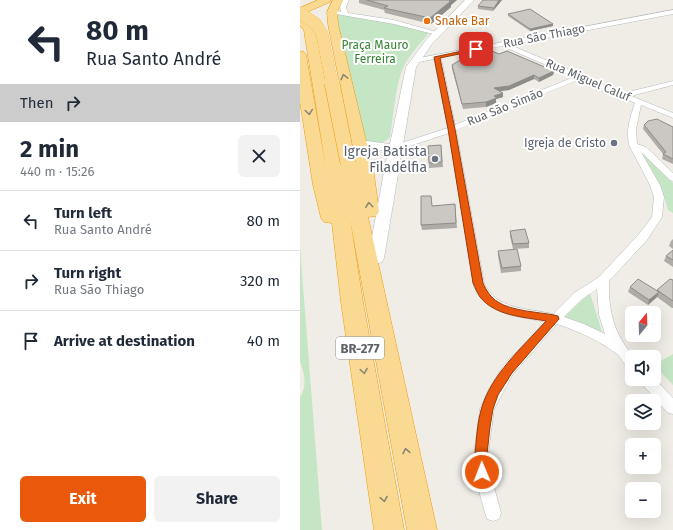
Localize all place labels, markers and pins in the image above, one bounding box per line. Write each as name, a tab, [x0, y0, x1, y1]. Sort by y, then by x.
place label: Snake Bar	[435, 14, 490, 28]
marker: Snake Bar	[422, 16, 432, 26]
pin	[459, 32, 493, 66]
place label: Igreja de Cristo	[524, 136, 606, 150]
marker: Igreja de Cristo	[609, 138, 619, 148]
place label: Igreja Batista Filadélfia	[343, 143, 427, 176]
marker: Igreja Batista Filadélfia	[430, 154, 440, 164]

